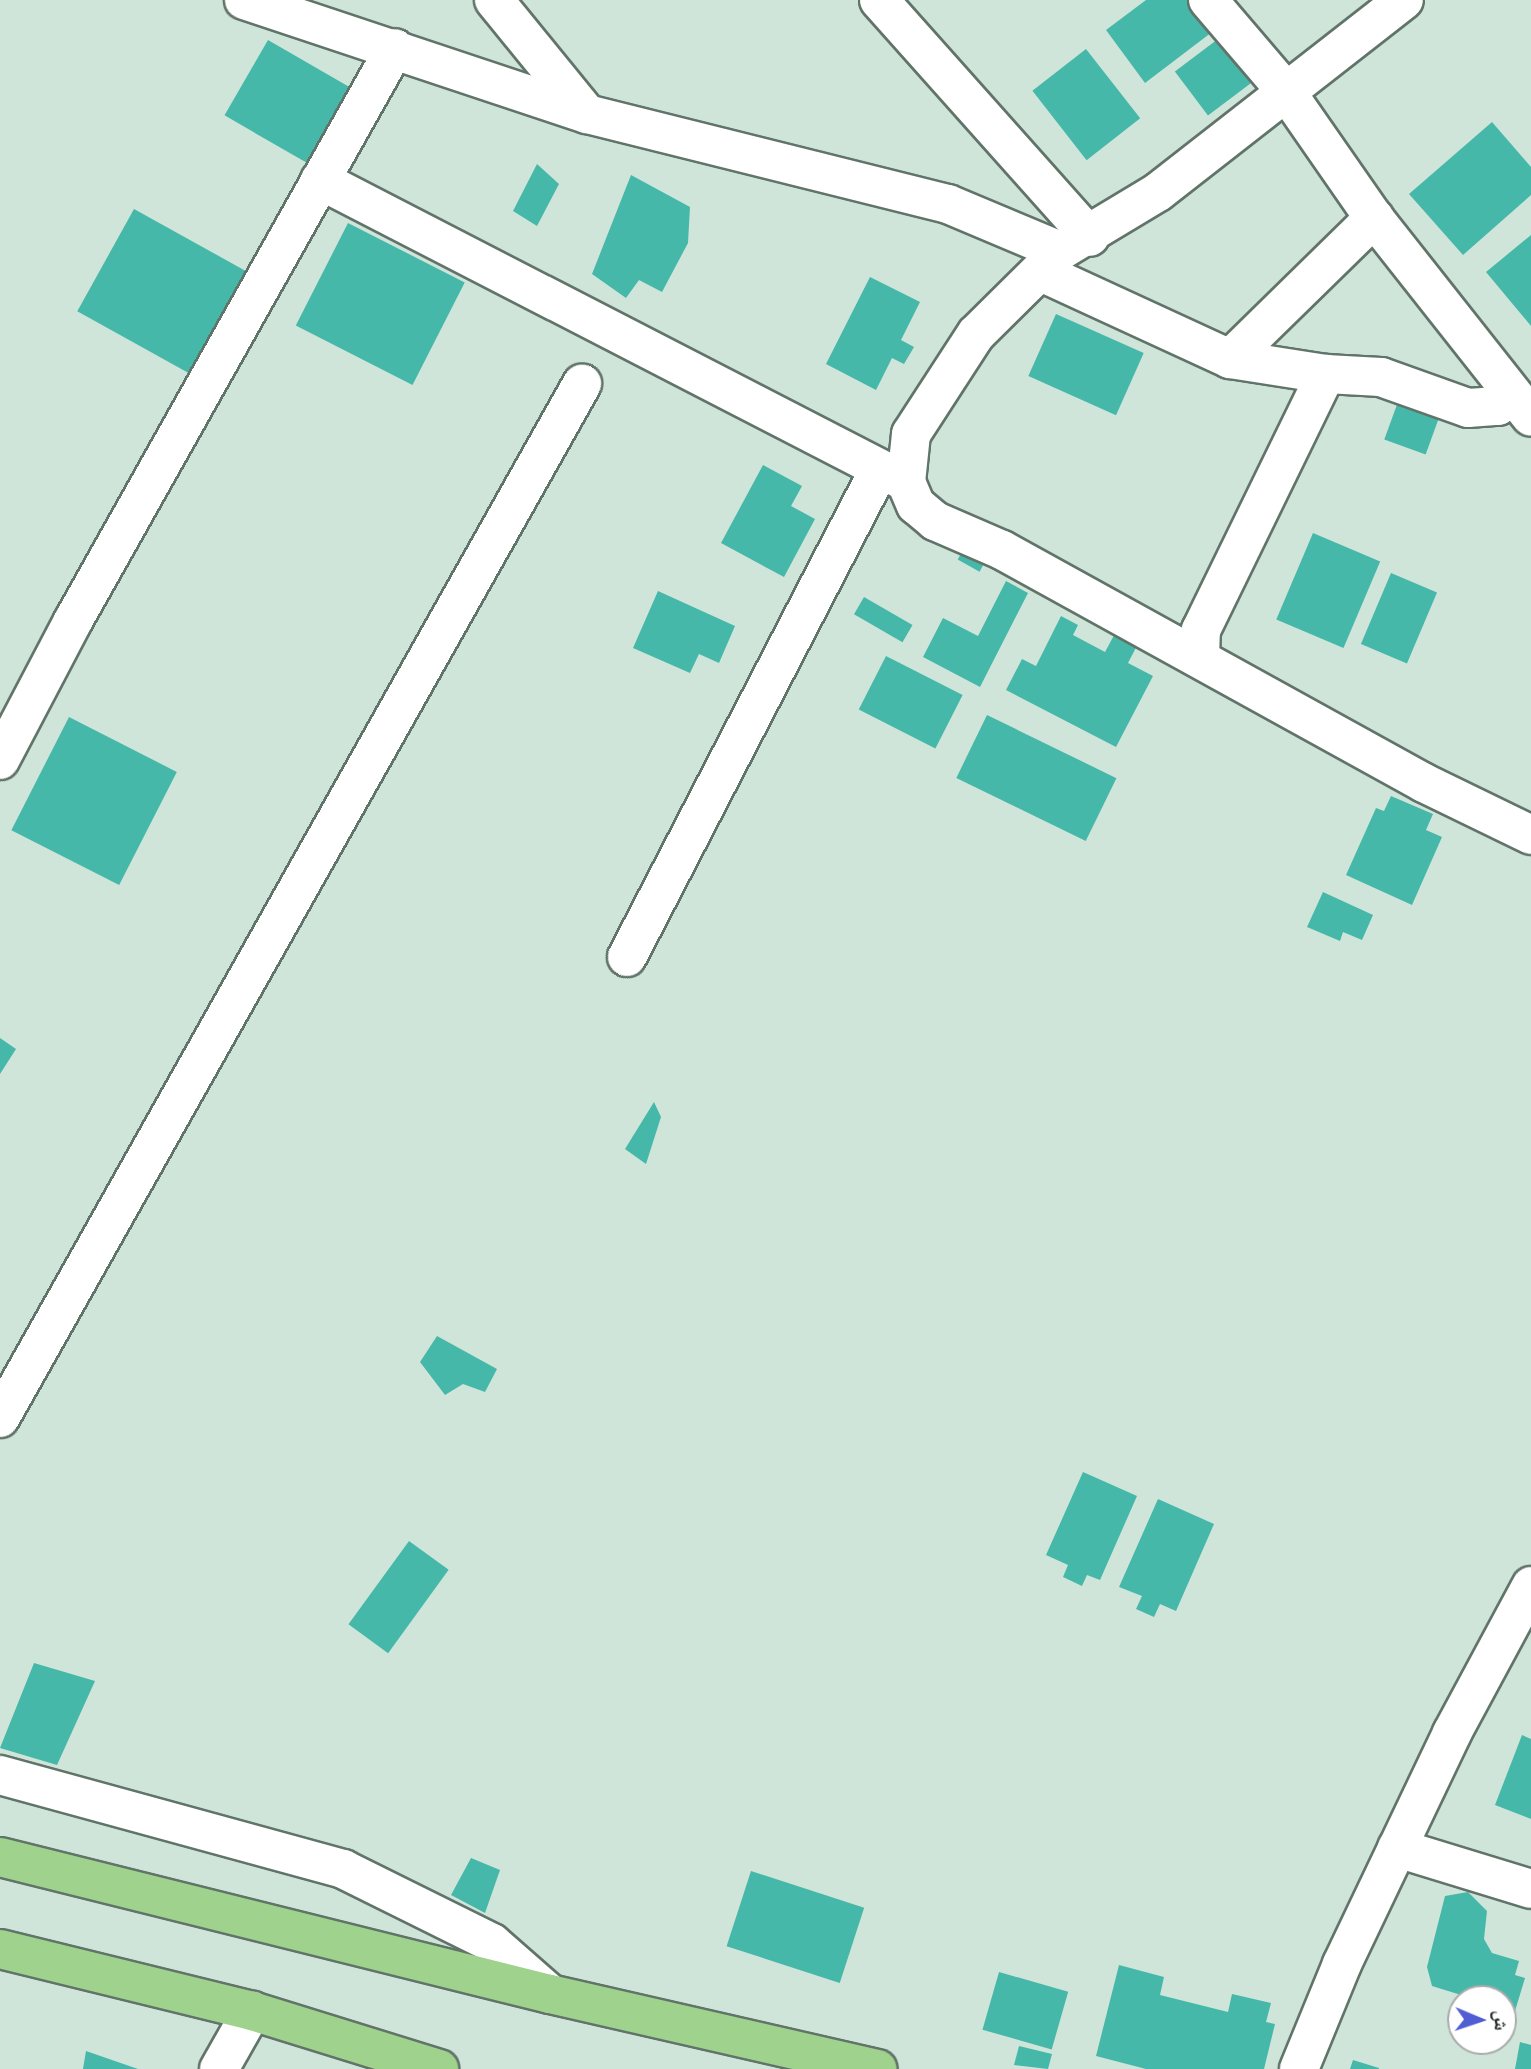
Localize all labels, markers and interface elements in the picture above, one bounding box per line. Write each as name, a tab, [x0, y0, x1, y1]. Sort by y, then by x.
north arrow	[1447, 1985, 1517, 2055]
text: ش	[1488, 2010, 1515, 2031]

